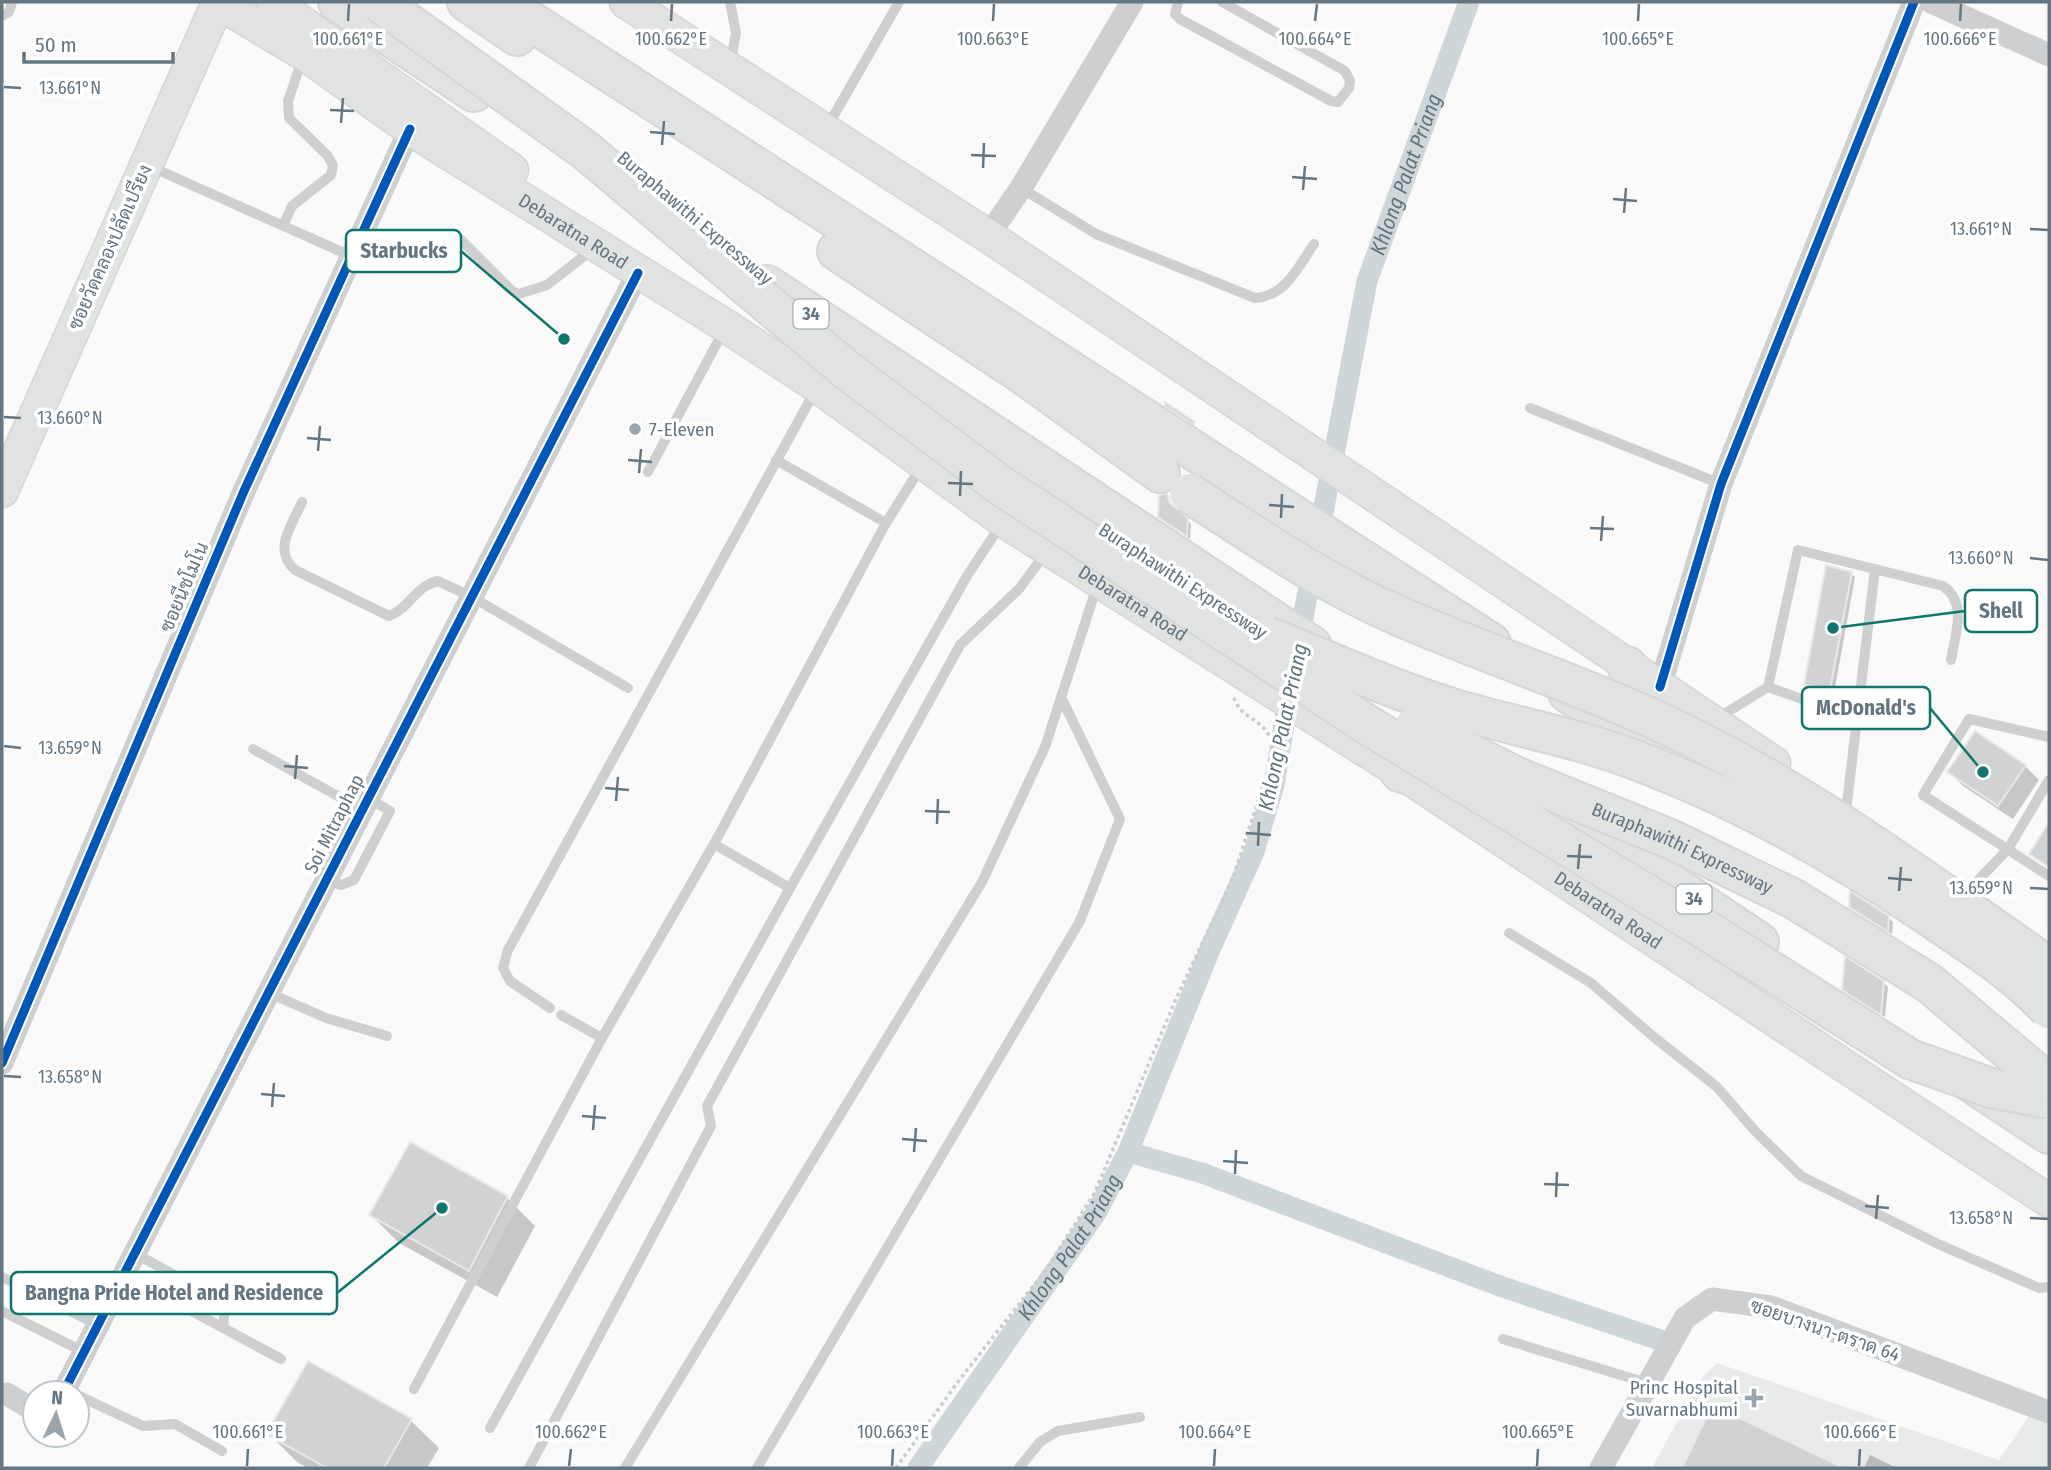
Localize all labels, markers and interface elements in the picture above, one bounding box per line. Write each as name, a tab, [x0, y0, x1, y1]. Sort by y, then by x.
scale bar	[24, 21, 173, 65]
text: 100.661°E	[313, 28, 383, 50]
text: 100.662°E	[635, 28, 707, 50]
text: 100.663°E	[957, 28, 1029, 50]
text: 100.664°E	[1279, 28, 1351, 50]
text: 100.665°E	[1602, 28, 1674, 50]
text: 100.666°E	[1924, 28, 1996, 50]
text: 50 m	[35, 32, 77, 58]
text: 13.661°N	[39, 77, 101, 99]
water label: Khlong Palat Priang	[1365, 90, 1447, 259]
street label: Buraphawithi Expressway	[612, 146, 778, 290]
street label: ซอยวัดคลองปลัดเปรียง	[62, 160, 157, 333]
street label: Debaratna Road	[515, 188, 633, 274]
text: 13.661°N	[1950, 218, 2012, 240]
callout: Starbucks	[346, 230, 461, 272]
text: Starbucks	[360, 238, 448, 264]
road number: 34	[794, 300, 828, 328]
text: 13.660°N	[37, 407, 103, 429]
place label: 7-Eleven	[649, 418, 715, 441]
marker: 7-Eleven	[627, 421, 643, 437]
street label: Buraphawithi Expressway	[1094, 518, 1272, 644]
street label: ซอยนีชโมโน	[154, 538, 213, 635]
text: 13.660°N	[1948, 547, 2014, 569]
street label: Debaratna Road	[1074, 560, 1192, 646]
callout: Shell	[1965, 590, 2037, 632]
text: Shell	[1979, 598, 2023, 624]
water label: Khlong Palat Priang	[1253, 641, 1313, 813]
callout: McDonald's	[1802, 687, 1930, 729]
text: McDonald's	[1816, 695, 1916, 721]
text: 13.659°N	[38, 737, 102, 759]
street label: Soi Mitraphap	[299, 771, 369, 877]
street label: Buraphawithi Expressway	[1589, 797, 1777, 899]
street label: Debaratna Road	[1550, 866, 1667, 954]
text: 13.659°N	[1949, 877, 2013, 899]
road number: 34	[1676, 884, 1712, 914]
text: 13.658°N	[38, 1066, 102, 1088]
water label: Khlong Palat Priang	[1012, 1170, 1127, 1325]
text: 13.658°N	[1949, 1207, 2013, 1229]
callout: Bangna Pride Hotel and Residence	[11, 1272, 337, 1314]
text: Bangna Pride Hotel and Residence	[25, 1280, 323, 1306]
street label: ซอยบางนา-ตราด 64	[1747, 1294, 1903, 1366]
place label: Princ Hospital Suvarnabhumi	[1626, 1376, 1738, 1421]
north arrow	[21, 1379, 91, 1449]
text: N	[51, 1386, 64, 1409]
marker: Princ Hospital Suvarnabhumi	[1744, 1388, 1764, 1408]
text: 100.661°E	[213, 1421, 283, 1443]
text: 100.662°E	[535, 1421, 607, 1443]
text: 100.663°E	[857, 1421, 929, 1443]
text: 100.664°E	[1179, 1421, 1251, 1443]
text: 100.665°E	[1502, 1421, 1574, 1443]
text: 100.666°E	[1824, 1421, 1896, 1443]

